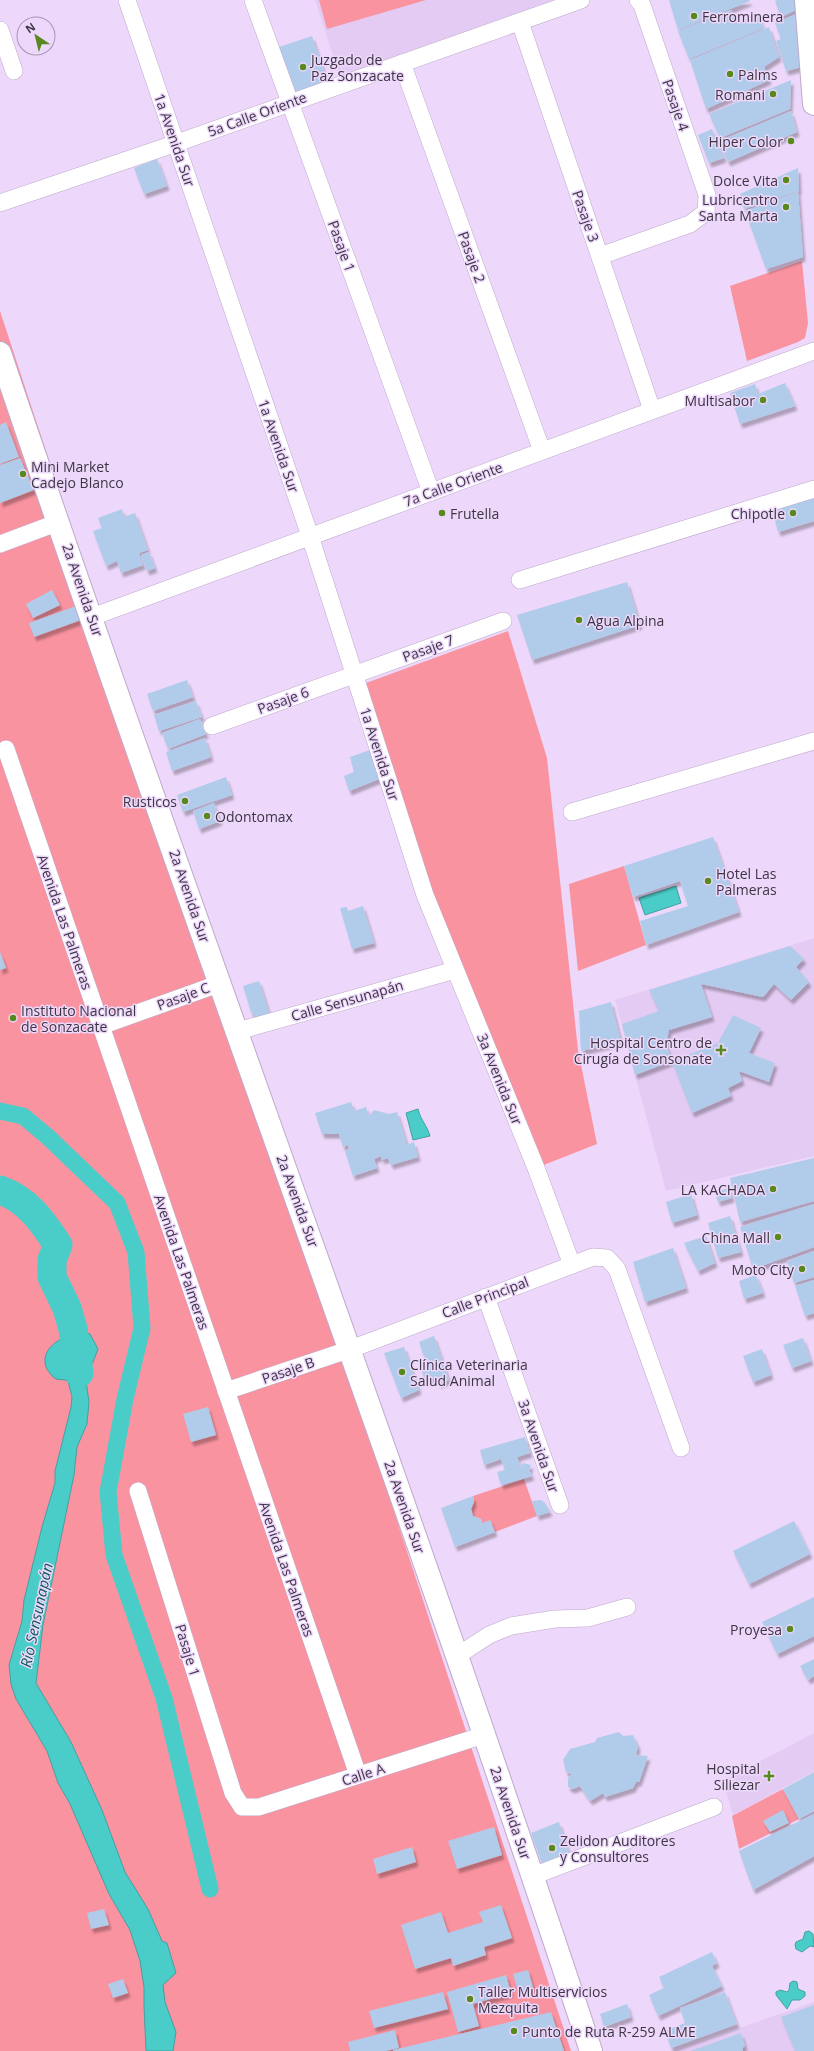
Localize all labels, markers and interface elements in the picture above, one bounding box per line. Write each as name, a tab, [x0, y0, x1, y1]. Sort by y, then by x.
place label: Ferrominera	[702, 7, 783, 26]
marker: Ferrominera	[689, 11, 699, 21]
north arrow	[16, 16, 56, 56]
text: N	[22, 19, 38, 36]
place label: Juzgado de Paz Sonzacate	[309, 50, 404, 85]
marker: Juzgado de Paz Sonzacate	[298, 62, 308, 72]
place label: Palms	[738, 65, 778, 84]
marker: Palms	[725, 69, 735, 79]
street label: Pasaje 4	[658, 77, 694, 133]
place label: Romani	[715, 85, 765, 104]
street label: 5a Calle Oriente	[205, 87, 309, 141]
marker: Romani	[768, 89, 778, 99]
street label: 1a Avenida Sur	[150, 91, 200, 189]
place label: Hiper Color	[708, 132, 783, 151]
marker: Hiper Color	[786, 136, 796, 146]
place label: Dolce Vita	[713, 171, 778, 190]
marker: Dolce Vita	[781, 175, 791, 185]
street label: Pasaje 3	[568, 188, 604, 244]
place label: Lubricentro Santa Marta	[699, 190, 778, 225]
marker: Lubricentro Santa Marta	[781, 202, 791, 212]
street label: Pasaje 1	[324, 218, 360, 274]
street label: Pasaje 2	[454, 229, 490, 285]
place label: Multisabor	[685, 391, 755, 410]
marker: Multisabor	[758, 395, 768, 405]
street label: 1a Avenida Sur	[254, 397, 304, 495]
place label: Mini Market Cadejo Blanco	[31, 457, 124, 492]
street label: 7a Calle Oriente	[401, 457, 505, 511]
marker: Mini Market Cadejo Blanco	[18, 469, 28, 479]
place label: Frutella	[450, 504, 499, 523]
place label: Chipotle	[731, 504, 785, 523]
marker: Frutella	[437, 508, 447, 518]
marker: Chipotle	[788, 508, 798, 518]
street label: 2a Avenida Sur	[58, 541, 108, 639]
place label: Agua Alpina	[587, 611, 664, 630]
marker: Agua Alpina	[574, 615, 584, 625]
street label: Pasaje 7	[400, 630, 456, 666]
street label: Pasaje 6	[255, 682, 311, 718]
street label: 1a Avenida Sur	[356, 705, 404, 803]
place label: Rusticos	[123, 792, 177, 811]
marker: Rusticos	[180, 796, 190, 806]
place label: Odontomax	[215, 807, 294, 826]
marker: Odontomax	[202, 811, 212, 821]
street label: 2a Avenida Sur	[165, 847, 215, 945]
street label: Avenida Las Palmeras	[33, 852, 97, 993]
place label: Hotel Las Palmeras	[716, 864, 777, 899]
marker: Hotel Las Palmeras	[703, 876, 713, 886]
street label: Calle Sensunapán	[289, 975, 405, 1025]
street label: Pasaje C	[154, 978, 212, 1014]
place label: Instituto Nacional de Sonzacate	[21, 1001, 136, 1036]
marker: Instituto Nacional de Sonzacate	[8, 1013, 18, 1023]
street label: 3a Avenida Sur	[473, 1030, 527, 1128]
place label: Hospital Centro de Cirugía de Sonsonate	[574, 1033, 712, 1068]
marker: Hospital Centro de Cirugía de Sonsonate	[715, 1044, 727, 1056]
street label: 2a Avenida Sur	[272, 1152, 324, 1250]
place label: LA KACHADA	[681, 1180, 765, 1199]
marker: LA KACHADA	[768, 1184, 778, 1194]
street label: Avenida Las Palmeras	[150, 1192, 214, 1333]
place label: China Mall	[702, 1228, 770, 1247]
marker: China Mall	[773, 1232, 783, 1242]
place label: Moto City	[732, 1260, 795, 1279]
marker: Moto City	[797, 1264, 807, 1274]
street label: Calle Principal	[439, 1272, 531, 1322]
street label: Pasaje B	[259, 1352, 317, 1388]
place label: Clínica Veterinaria Salud Animal	[410, 1355, 528, 1390]
marker: Clínica Veterinaria Salud Animal	[397, 1367, 407, 1377]
street label: 3a Avenida Sur	[514, 1397, 564, 1495]
street label: 2a Avenida Sur	[380, 1458, 430, 1556]
street label: Avenida Las Palmeras	[255, 1499, 319, 1640]
water label: Río Sensunapán	[15, 1561, 57, 1669]
place label: Proyesa	[730, 1620, 782, 1639]
street label: Pasaje 1	[171, 1622, 205, 1678]
marker: Proyesa	[785, 1624, 795, 1634]
street label: Calle A	[339, 1758, 387, 1790]
place label: Hospital Siliezar	[706, 1759, 760, 1794]
street label: 2a Avenida Sur	[486, 1764, 536, 1862]
marker: Hospital Siliezar	[763, 1770, 775, 1782]
place label: Zelidon Auditores y Consultores	[560, 1831, 676, 1866]
marker: Zelidon Auditores y Consultores	[547, 1843, 557, 1853]
place label: Taller Multiservicios Mezquita	[478, 1982, 607, 2017]
marker: Taller Multiservicios Mezquita	[465, 1994, 475, 2004]
place label: Punto de Ruta R-259 ALME	[522, 2022, 696, 2041]
marker: Punto de Ruta R-259 ALME	[509, 2026, 519, 2036]

